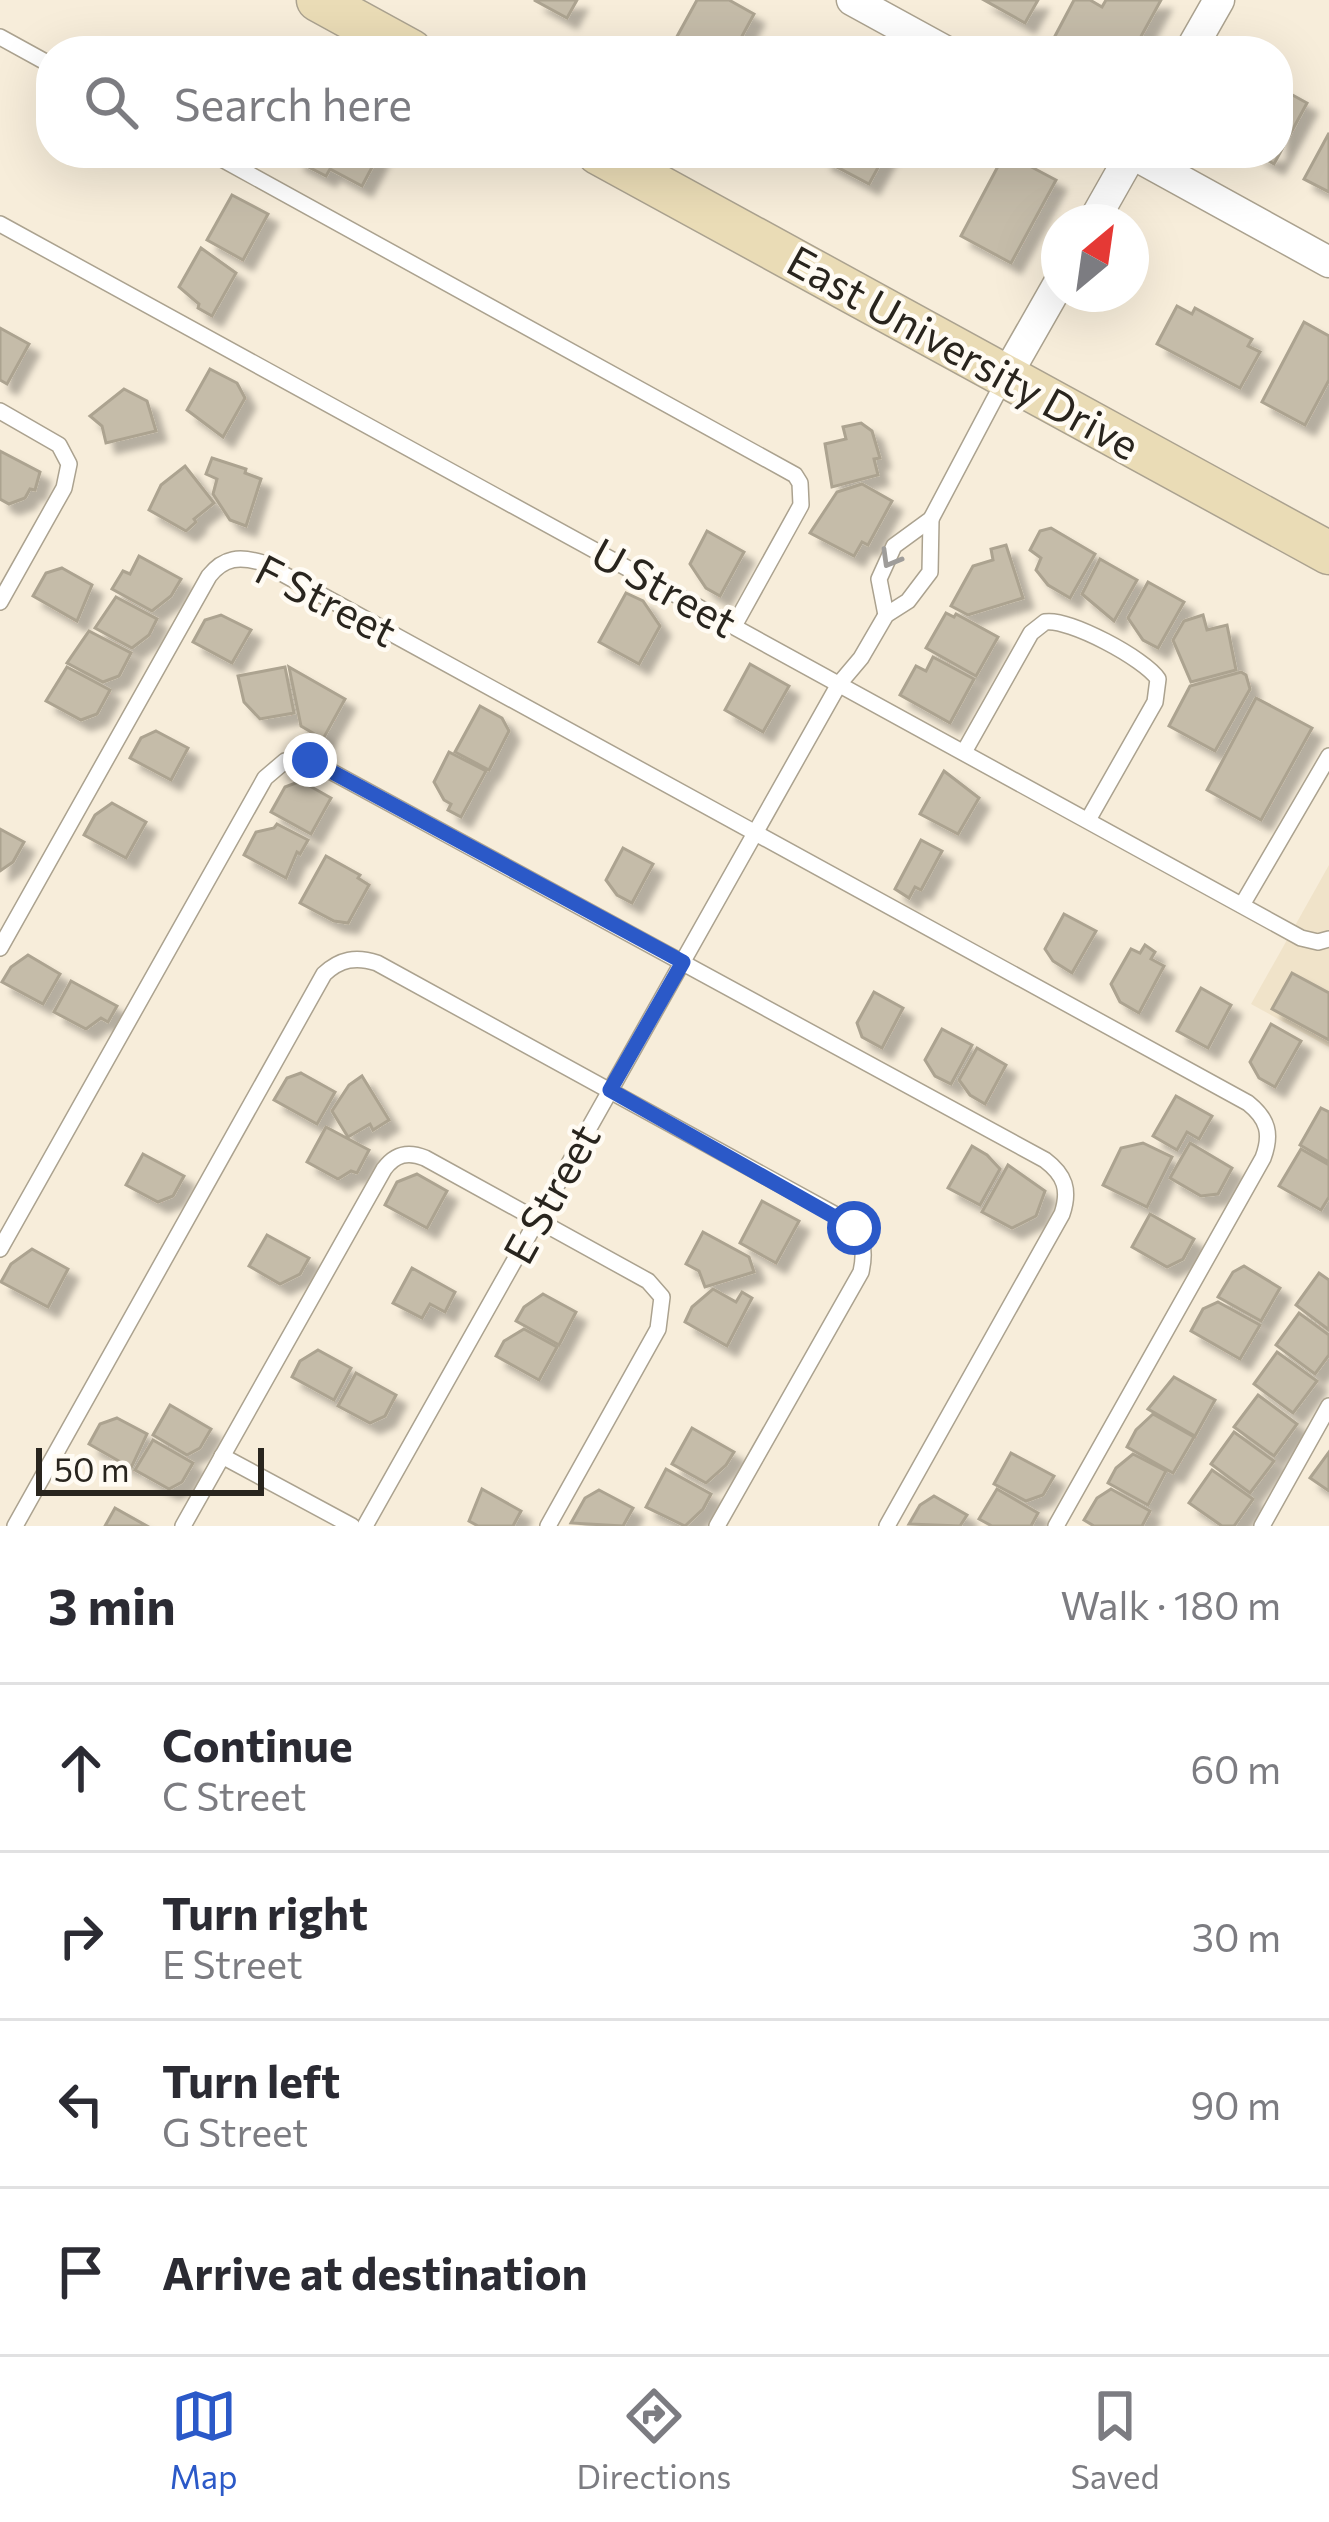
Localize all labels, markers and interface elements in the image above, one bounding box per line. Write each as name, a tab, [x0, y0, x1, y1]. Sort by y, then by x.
search box	[36, 36, 1293, 168]
icon: search	[78, 69, 144, 135]
text: Search here	[174, 75, 412, 130]
north arrow	[1041, 204, 1149, 312]
street label: East University Drive	[779, 233, 1149, 470]
street label: U Street	[584, 525, 746, 647]
street label: F Street	[248, 542, 406, 657]
one-way arrow	[881, 547, 904, 568]
route end	[283, 733, 337, 787]
street label: E Street	[491, 1114, 610, 1272]
route start	[827, 1201, 881, 1255]
scale bar	[36, 1442, 264, 1495]
text: 50 m	[54, 1448, 130, 1489]
text: 3 min	[48, 1573, 176, 1636]
text: Walk · 180 m	[1060, 1580, 1281, 1628]
text: Continue	[162, 1716, 353, 1771]
icon: ahead	[48, 1735, 114, 1801]
text: 60 m	[1190, 1744, 1281, 1792]
text: C Street	[162, 1771, 306, 1819]
text: Turn right	[162, 1884, 368, 1939]
icon: right	[48, 1903, 114, 1969]
text: 30 m	[1192, 1912, 1281, 1960]
text: E Street	[162, 1939, 303, 1987]
text: Turn left	[162, 2052, 340, 2107]
icon: left	[48, 2071, 114, 2137]
text: 90 m	[1190, 2080, 1281, 2128]
text: G Street	[162, 2107, 308, 2155]
icon: arrive	[48, 2239, 114, 2305]
text: Arrive at destination	[162, 2244, 588, 2299]
tab: Map	[170, 2383, 238, 2496]
tab: Directions	[577, 2383, 731, 2496]
tab: Saved	[1070, 2383, 1159, 2496]

